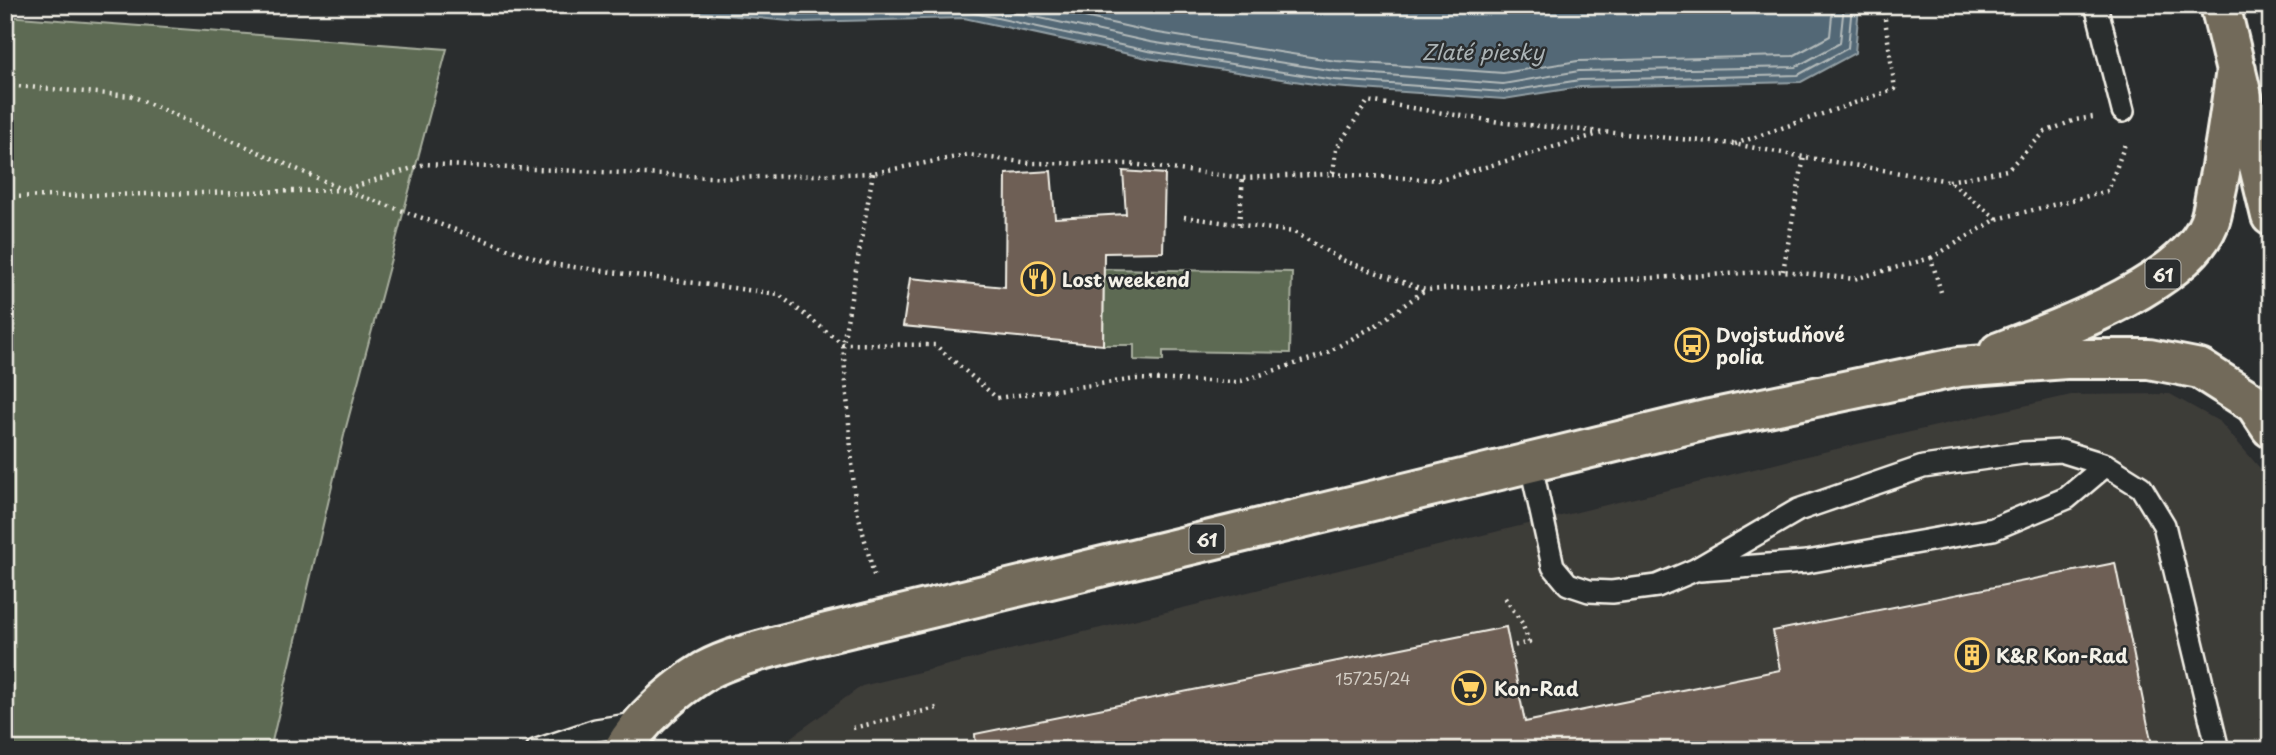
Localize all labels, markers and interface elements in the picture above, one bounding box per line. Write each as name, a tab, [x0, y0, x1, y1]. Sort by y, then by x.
water label: Zlaté piesky	[1422, 35, 1545, 67]
restaurant icon: Lost weekend	[1019, 260, 1057, 298]
road number: 61	[2146, 260, 2180, 288]
place label: Lost weekend	[1062, 265, 1190, 293]
place label: Dvojstudňové polia	[1716, 320, 1845, 370]
bus stop icon: Dvojstudňové polia	[1673, 326, 1711, 364]
road number: 61	[1190, 524, 1224, 554]
building icon: K&R Kon-Rad	[1953, 636, 1991, 674]
place label: K&R Kon-Rad	[1996, 641, 2128, 669]
house number: 15725/24	[1335, 666, 1411, 690]
supermarket icon: Kon-Rad	[1450, 669, 1488, 707]
place label: Kon-Rad	[1494, 674, 1579, 702]

